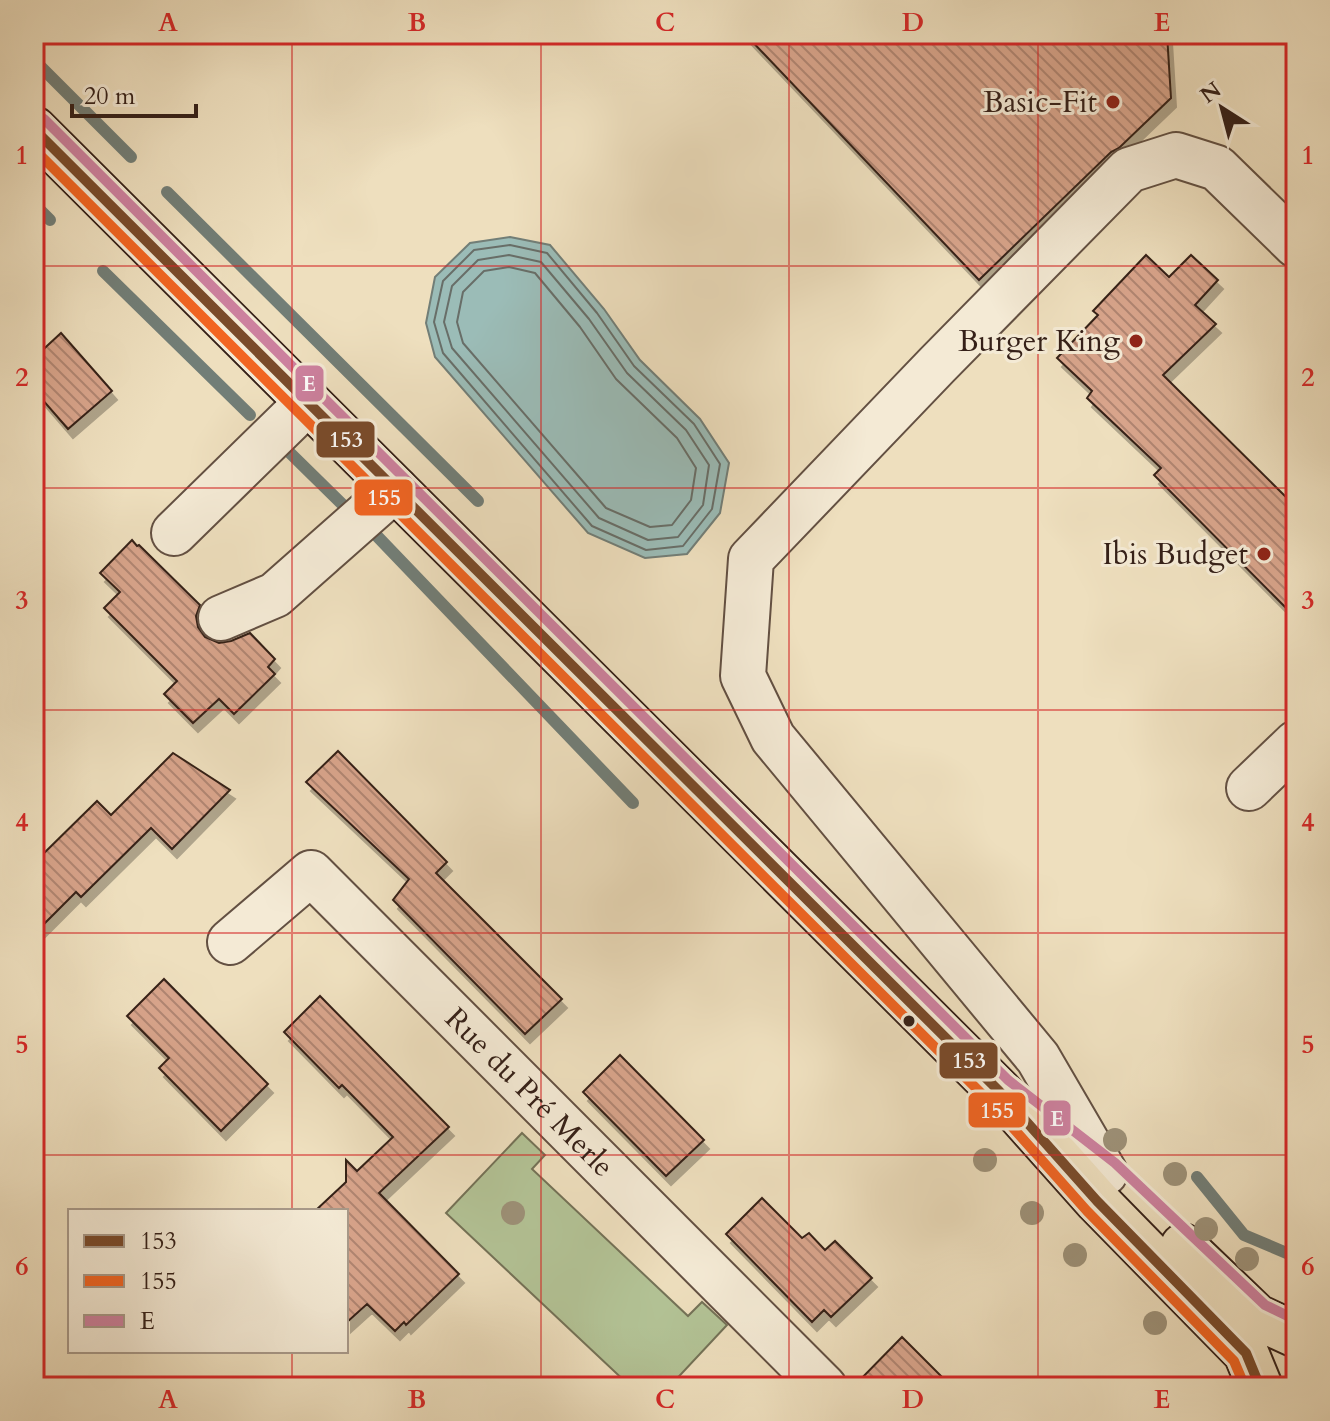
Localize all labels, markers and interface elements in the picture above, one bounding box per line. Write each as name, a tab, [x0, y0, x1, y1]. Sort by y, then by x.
text: A	[158, 5, 178, 40]
text: B	[408, 5, 426, 40]
text: C	[655, 5, 675, 40]
text: D	[902, 5, 924, 40]
text: E	[1154, 5, 1170, 40]
scale bar	[72, 68, 196, 118]
north arrow	[1182, 68, 1262, 148]
text: N	[1194, 75, 1227, 110]
text: 20 m	[84, 80, 136, 113]
place label: Basic-Fit	[983, 82, 1098, 123]
marker: Basic-Fit	[1104, 93, 1122, 111]
text: 1	[15, 138, 29, 173]
text: 1	[1301, 138, 1315, 173]
place label: Burger King	[958, 321, 1120, 362]
marker: Burger King	[1127, 332, 1145, 350]
text: 2	[15, 360, 29, 395]
text: 2	[1301, 360, 1315, 395]
line badge: E	[294, 364, 325, 403]
text: E	[302, 369, 316, 399]
line badge: 153	[315, 420, 376, 459]
text: 153	[329, 425, 363, 455]
line badge: 155	[353, 478, 414, 517]
text: 155	[367, 483, 401, 513]
place label: Ibis Budget	[1102, 534, 1249, 575]
marker: Ibis Budget	[1255, 545, 1273, 563]
text: 3	[15, 583, 29, 618]
text: 3	[1301, 583, 1315, 618]
text: 4	[15, 805, 29, 840]
text: 4	[1301, 805, 1315, 840]
street label: Rue du Pré Merle	[436, 998, 623, 1186]
unlabelled marker	[901, 1013, 917, 1029]
text: 5	[15, 1027, 29, 1062]
text: 5	[1301, 1027, 1315, 1062]
line badge: 153	[938, 1041, 999, 1080]
text: 153	[952, 1046, 986, 1076]
line badge: 155	[967, 1091, 1027, 1129]
text: 155	[980, 1096, 1014, 1126]
line badge: E	[1042, 1099, 1072, 1137]
text: E	[1050, 1104, 1064, 1134]
legend	[68, 1209, 348, 1353]
text: 153	[140, 1225, 177, 1258]
text: 6	[15, 1249, 29, 1284]
text: 6	[1301, 1249, 1315, 1284]
text: 155	[140, 1265, 177, 1298]
text: E	[140, 1305, 155, 1338]
text: A	[158, 1382, 178, 1417]
text: B	[408, 1382, 426, 1417]
text: C	[655, 1382, 675, 1417]
text: D	[902, 1382, 924, 1417]
text: E	[1154, 1382, 1170, 1417]

